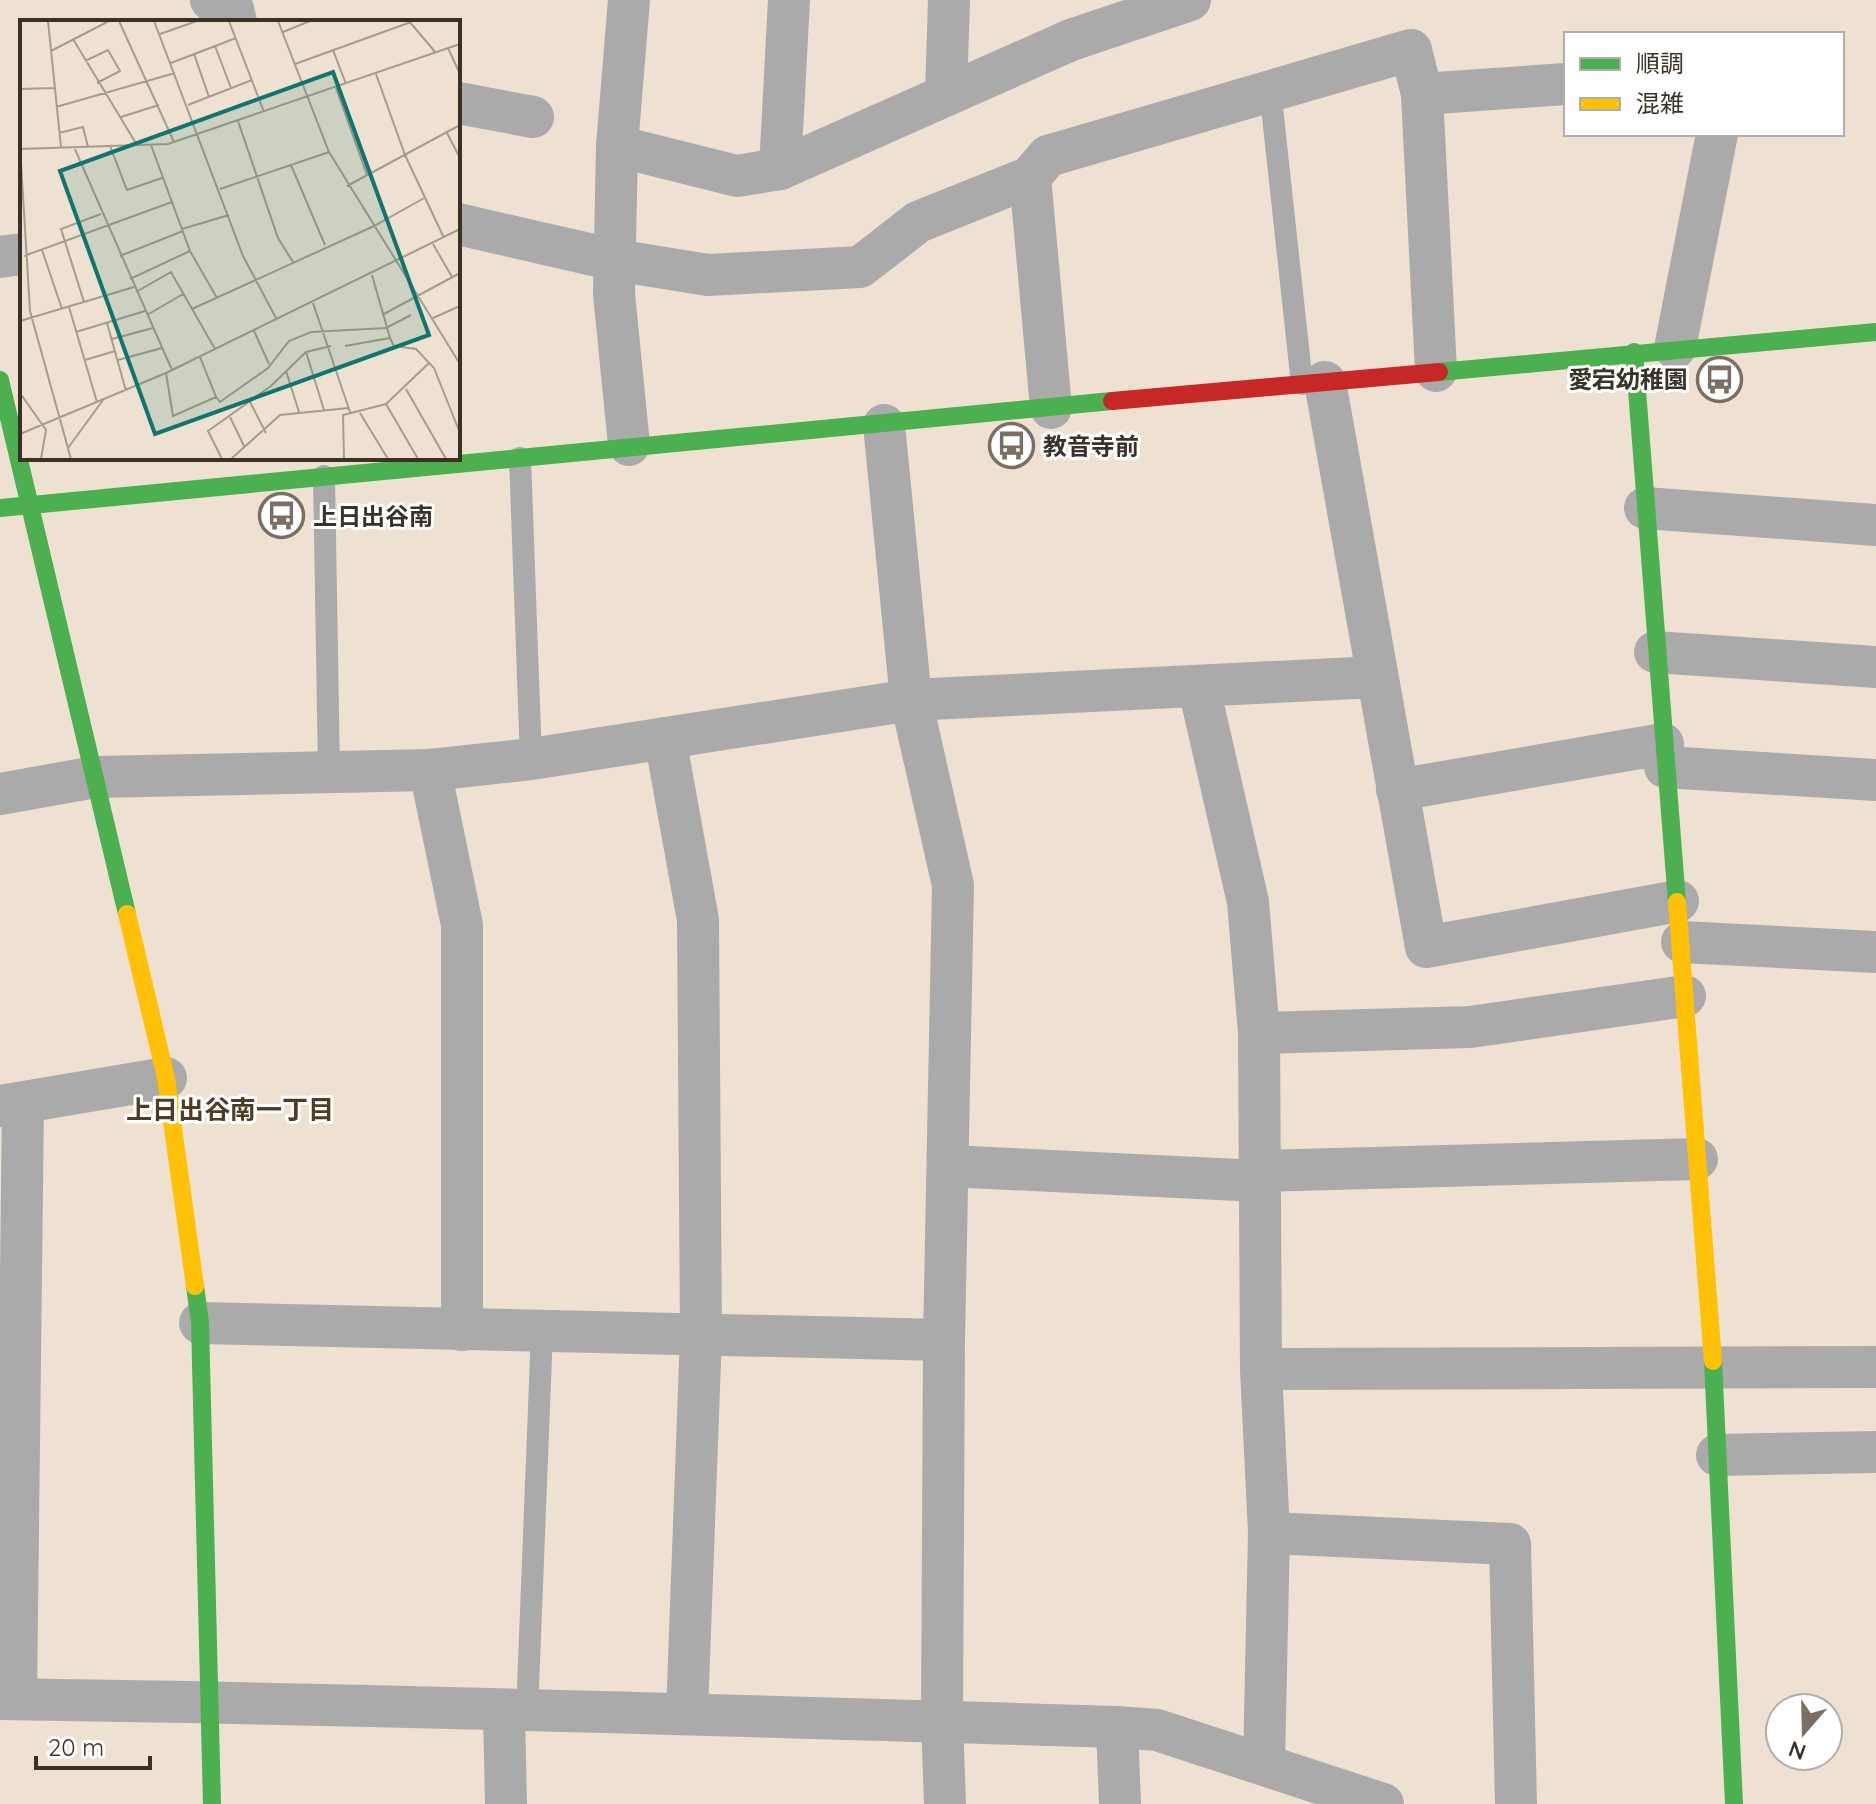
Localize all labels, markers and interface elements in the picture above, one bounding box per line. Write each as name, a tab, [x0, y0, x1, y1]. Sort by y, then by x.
inset map	[20, 20, 460, 460]
legend	[1564, 32, 1844, 136]
text: 順調	[1636, 48, 1684, 78]
text: 混雑	[1636, 88, 1684, 118]
bus stop icon: 愛宕幼稚園	[1695, 355, 1743, 403]
place label: 愛宕幼稚園	[1568, 364, 1688, 394]
bus stop icon: 教音寺前	[988, 422, 1036, 470]
place label: 教音寺前	[1043, 431, 1139, 461]
bus stop icon: 上日出谷南	[258, 492, 306, 540]
place label: 上日出谷南	[313, 501, 433, 531]
district label: 上日出谷南一丁目	[126, 1093, 334, 1126]
north arrow	[1764, 1692, 1844, 1772]
scale bar	[36, 1720, 150, 1770]
text: 20 m	[48, 1732, 104, 1762]
text: N	[1785, 1735, 1810, 1767]

